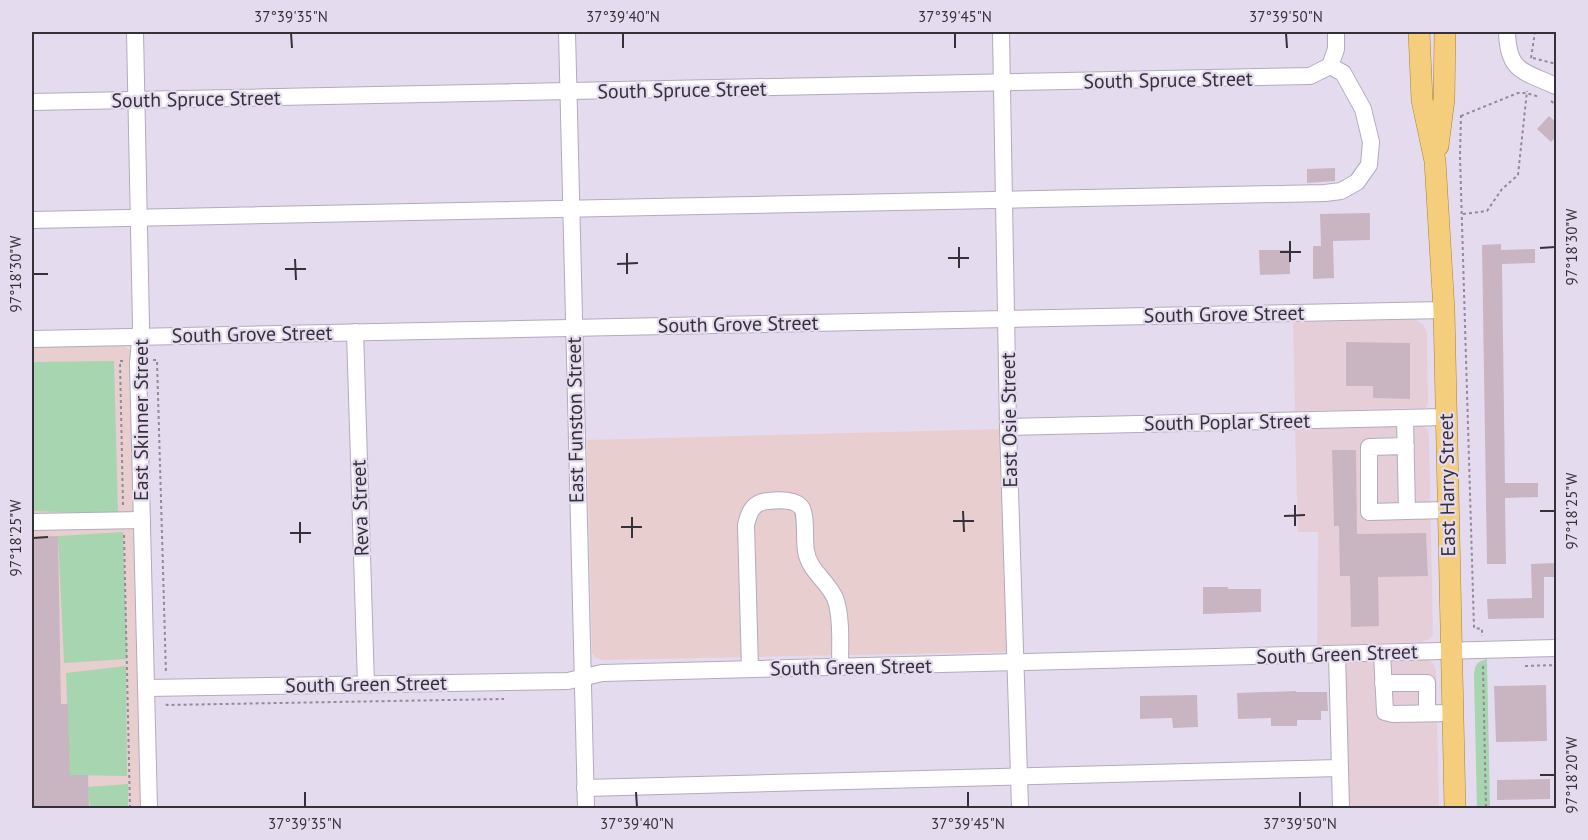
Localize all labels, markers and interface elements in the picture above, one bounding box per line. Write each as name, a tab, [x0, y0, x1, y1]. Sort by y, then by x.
text: 37°39'35"N	[254, 7, 328, 26]
text: 37°39'40"N	[586, 7, 660, 26]
text: 37°39'45"N	[918, 7, 992, 26]
text: 37°39'50"N	[1249, 7, 1323, 26]
street label: South Spruce Street	[1083, 66, 1253, 94]
street label: South Spruce Street	[597, 76, 767, 104]
street label: South Spruce Street	[111, 85, 281, 113]
text: 97°18'30"W	[1562, 208, 1581, 285]
text: 97°18'30"W	[6, 235, 25, 312]
street label: South Grove Street	[1143, 300, 1305, 328]
street label: South Grove Street	[657, 310, 819, 338]
street label: South Grove Street	[171, 320, 333, 348]
street label: East Funston Street	[561, 336, 589, 503]
street label: East Skinner Street	[128, 339, 154, 501]
street label: East Osie Street	[995, 352, 1023, 488]
street label: South Poplar Street	[1144, 408, 1311, 436]
street label: East Harry Street	[1433, 413, 1461, 557]
street label: Reva Street	[345, 459, 375, 557]
text: 97°18'25"W	[1562, 472, 1581, 549]
text: 97°18'25"W	[6, 499, 25, 576]
street label: South Green Street	[1256, 638, 1418, 670]
street label: South Green Street	[770, 653, 932, 681]
street label: South Green Street	[285, 670, 447, 698]
text: 97°18'20"W	[1562, 736, 1581, 813]
text: 37°39'35"N	[268, 814, 342, 833]
text: 37°39'40"N	[600, 814, 674, 833]
text: 37°39'45"N	[931, 814, 1005, 833]
text: 37°39'50"N	[1263, 814, 1337, 833]

